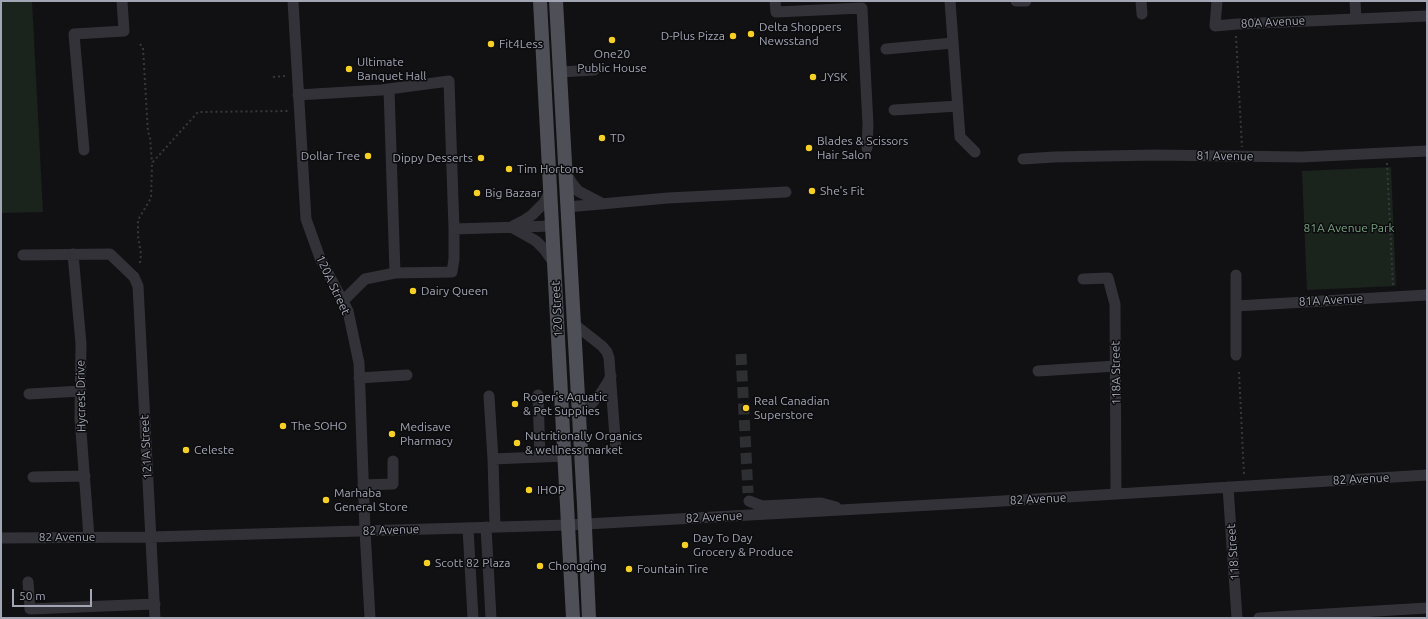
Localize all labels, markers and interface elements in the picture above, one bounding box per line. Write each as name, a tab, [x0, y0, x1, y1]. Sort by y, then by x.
street label: 80A Avenue	[1240, 13, 1306, 31]
place label: Delta Shoppers Newsstand	[759, 20, 841, 48]
place label: D-Plus Pizza	[661, 29, 725, 43]
marker: Delta Shoppers Newsstand	[746, 29, 756, 39]
marker: D-Plus Pizza	[728, 31, 738, 41]
marker: One20 Public House	[607, 35, 617, 45]
place label: Fit4Less	[499, 37, 543, 51]
marker: Fit4Less	[486, 39, 496, 49]
place label: One20 Public House	[577, 47, 647, 75]
place label: Ultimate Banquet Hall	[357, 55, 426, 83]
marker: Ultimate Banquet Hall	[344, 64, 354, 74]
place label: JYSK	[821, 70, 847, 84]
marker: JYSK	[808, 72, 818, 82]
place label: TD	[610, 131, 625, 145]
marker: TD	[597, 133, 607, 143]
place label: Blades & Scissors Hair Salon	[817, 134, 908, 162]
marker: Blades & Scissors Hair Salon	[804, 143, 814, 153]
street label: 81 Avenue	[1197, 148, 1253, 164]
place label: Dollar Tree	[301, 149, 360, 163]
marker: Dollar Tree	[363, 151, 373, 161]
place label: Dippy Desserts	[392, 151, 473, 165]
marker: Dippy Desserts	[476, 153, 486, 163]
place label: Tim Hortons	[517, 162, 584, 176]
marker: Tim Hortons	[504, 164, 514, 174]
place label: She's Fit	[820, 184, 864, 198]
place label: Big Bazaar	[485, 186, 541, 200]
marker: She's Fit	[807, 186, 817, 196]
marker: Big Bazaar	[472, 188, 482, 198]
park label: 81A Avenue Park	[1303, 221, 1395, 235]
street label: 120A Street	[313, 253, 353, 317]
street label: 120 Street	[548, 280, 566, 338]
place label: Dairy Queen	[421, 284, 488, 298]
marker: Dairy Queen	[408, 286, 418, 296]
street label: 81A Avenue	[1298, 291, 1364, 309]
street label: 118A Street	[1108, 341, 1124, 405]
street label: Hycrest Drive	[73, 360, 89, 432]
place label: Roger's Aquatic & Pet Supplies	[523, 390, 607, 418]
place label: Real Canadian Superstore	[754, 394, 830, 422]
marker: Roger's Aquatic & Pet Supplies	[510, 399, 520, 409]
marker: Real Canadian Superstore	[741, 403, 751, 413]
street label: 121A Street	[137, 414, 155, 480]
place label: The SOHO	[291, 419, 347, 433]
place label: Medisave Pharmacy	[400, 420, 453, 448]
marker: The SOHO	[278, 421, 288, 431]
marker: Medisave Pharmacy	[387, 429, 397, 439]
place label: Nutritionally Organics & wellness market	[525, 429, 643, 457]
marker: Nutritionally Organics & wellness market	[512, 438, 522, 448]
place label: Celeste	[194, 443, 234, 457]
marker: Celeste	[181, 445, 191, 455]
street label: 82 Avenue	[1332, 470, 1390, 488]
place label: IHOP	[537, 483, 565, 497]
marker: IHOP	[524, 485, 534, 495]
place label: Marhaba General Store	[334, 486, 408, 514]
street label: 82 Avenue	[1009, 490, 1067, 508]
marker: Marhaba General Store	[321, 495, 331, 505]
street label: 82 Avenue	[685, 508, 743, 526]
street label: 82 Avenue	[362, 522, 420, 538]
street label: 118 Street	[1224, 523, 1242, 581]
street label: 82 Avenue	[39, 530, 95, 544]
place label: Day To Day Grocery & Produce	[693, 531, 793, 559]
marker: Day To Day Grocery & Produce	[680, 540, 690, 550]
place label: Scott 82 Plaza	[435, 556, 510, 570]
marker: Scott 82 Plaza	[422, 558, 432, 568]
place label: Chongqing	[548, 559, 607, 573]
marker: Chongqing	[535, 561, 545, 571]
place label: Fountain Tire	[637, 562, 708, 576]
marker: Fountain Tire	[624, 564, 634, 574]
scale bar	[14, 581, 94, 607]
text: 50 m	[19, 589, 46, 602]

